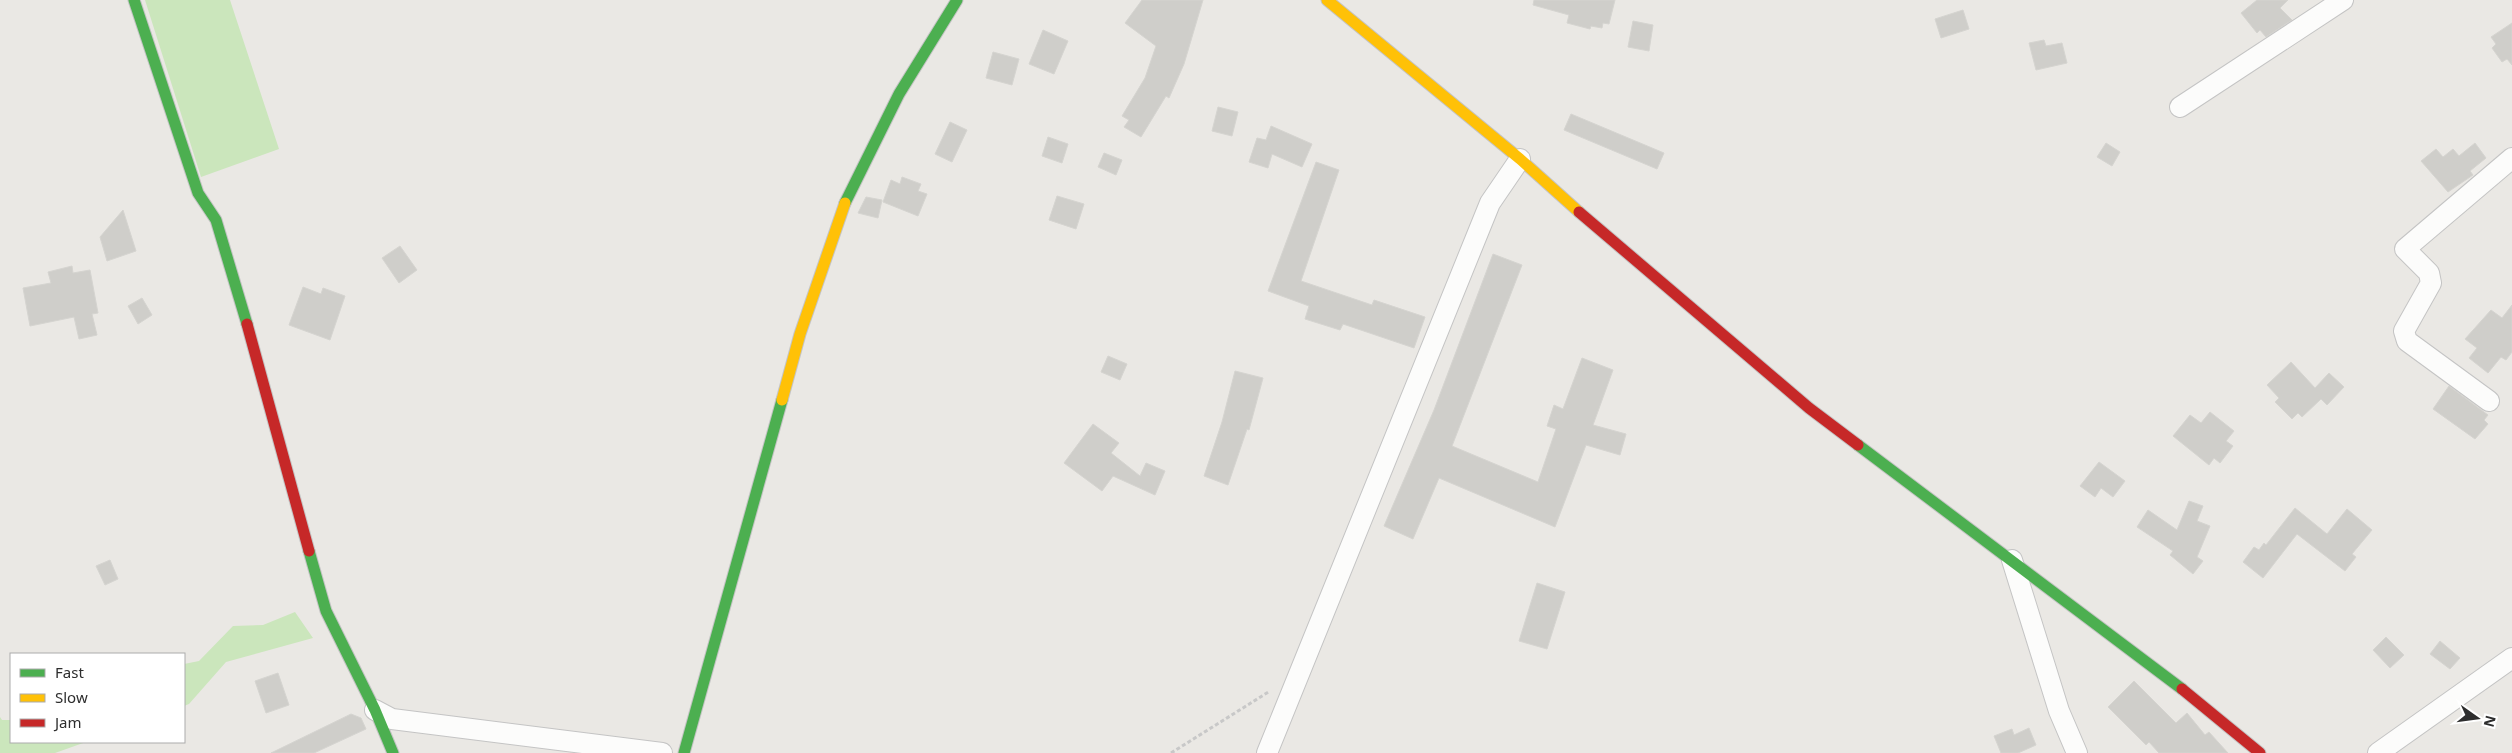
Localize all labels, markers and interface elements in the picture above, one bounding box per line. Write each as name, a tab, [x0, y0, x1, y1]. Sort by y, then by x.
legend	[10, 653, 185, 743]
text: Fast	[55, 662, 84, 682]
text: Slow	[55, 687, 88, 707]
north arrow	[2452, 693, 2502, 743]
text: Jam	[53, 712, 82, 732]
text: N	[2480, 713, 2501, 729]

